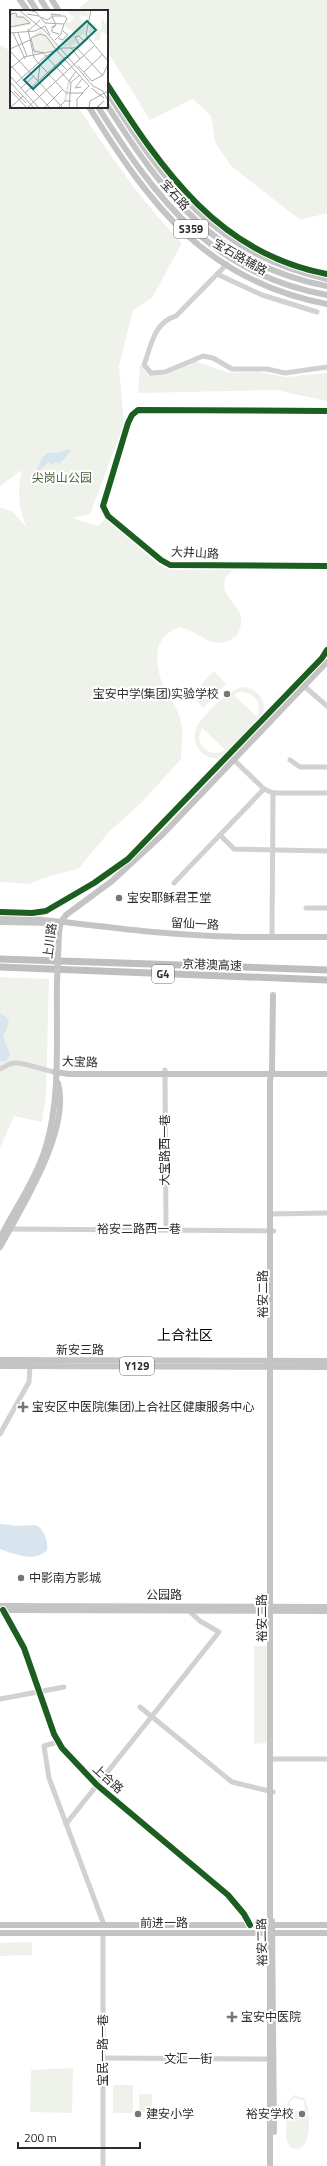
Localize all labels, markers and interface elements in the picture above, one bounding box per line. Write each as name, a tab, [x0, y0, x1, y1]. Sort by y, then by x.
inset map	[10, 10, 108, 108]
street label: 宝石路	[156, 175, 194, 214]
road number: S359	[174, 220, 208, 238]
street label: 宝石路辅路	[210, 233, 271, 280]
park label: 尖岗山公园	[32, 468, 92, 487]
street label: 大井山路	[171, 542, 219, 563]
place label: 宝安中学(集团)实验学校	[93, 684, 219, 703]
marker: 宝安中学(集团)实验学校	[222, 689, 232, 699]
place label: 宝安耶稣君王堂	[127, 888, 211, 907]
marker: 宝安耶稣君王堂	[114, 893, 124, 903]
street label: 留仙一路	[171, 913, 219, 934]
street label: 上川路	[38, 922, 61, 960]
street label: 京港澳高速	[182, 954, 242, 975]
road number: G4	[152, 965, 174, 983]
street label: 大宝路	[62, 1051, 98, 1072]
street label: 大宝路西一巷	[155, 1114, 174, 1186]
street label: 裕安二路西一巷	[97, 1219, 181, 1238]
street label: 裕安二路	[253, 1270, 272, 1318]
district label: 上合社区	[157, 1324, 213, 1345]
street label: 新安三路	[56, 1340, 104, 1359]
road number: Y129	[120, 1357, 154, 1375]
place label: 宝安区中医院(集团)上合社区健康服务中心	[32, 1397, 254, 1416]
marker: 宝安区中医院(集团)上合社区健康服务中心	[17, 1401, 29, 1413]
place label: 中影南方影城	[29, 1568, 101, 1587]
marker: 中影南方影城	[16, 1573, 26, 1583]
street label: 公园路	[146, 1585, 182, 1604]
street label: 裕安二路	[252, 1594, 271, 1642]
street label: 上合路	[89, 1760, 128, 1798]
street label: 前进一路	[140, 1913, 188, 1932]
street label: 裕安二路	[252, 1918, 271, 1966]
place label: 宝安中医院	[241, 2007, 301, 2026]
marker: 宝安中医院	[226, 2011, 238, 2023]
street label: 宝民一路一巷	[93, 2014, 112, 2086]
street label: 文汇一街	[164, 2049, 212, 2068]
place label: 建安小学	[146, 2104, 194, 2123]
place label: 裕安学校	[246, 2104, 294, 2123]
marker: 建安小学	[133, 2109, 143, 2119]
marker: 裕安学校	[297, 2109, 307, 2119]
scale bar	[18, 2124, 140, 2150]
text: 200 m	[24, 2128, 57, 2147]

